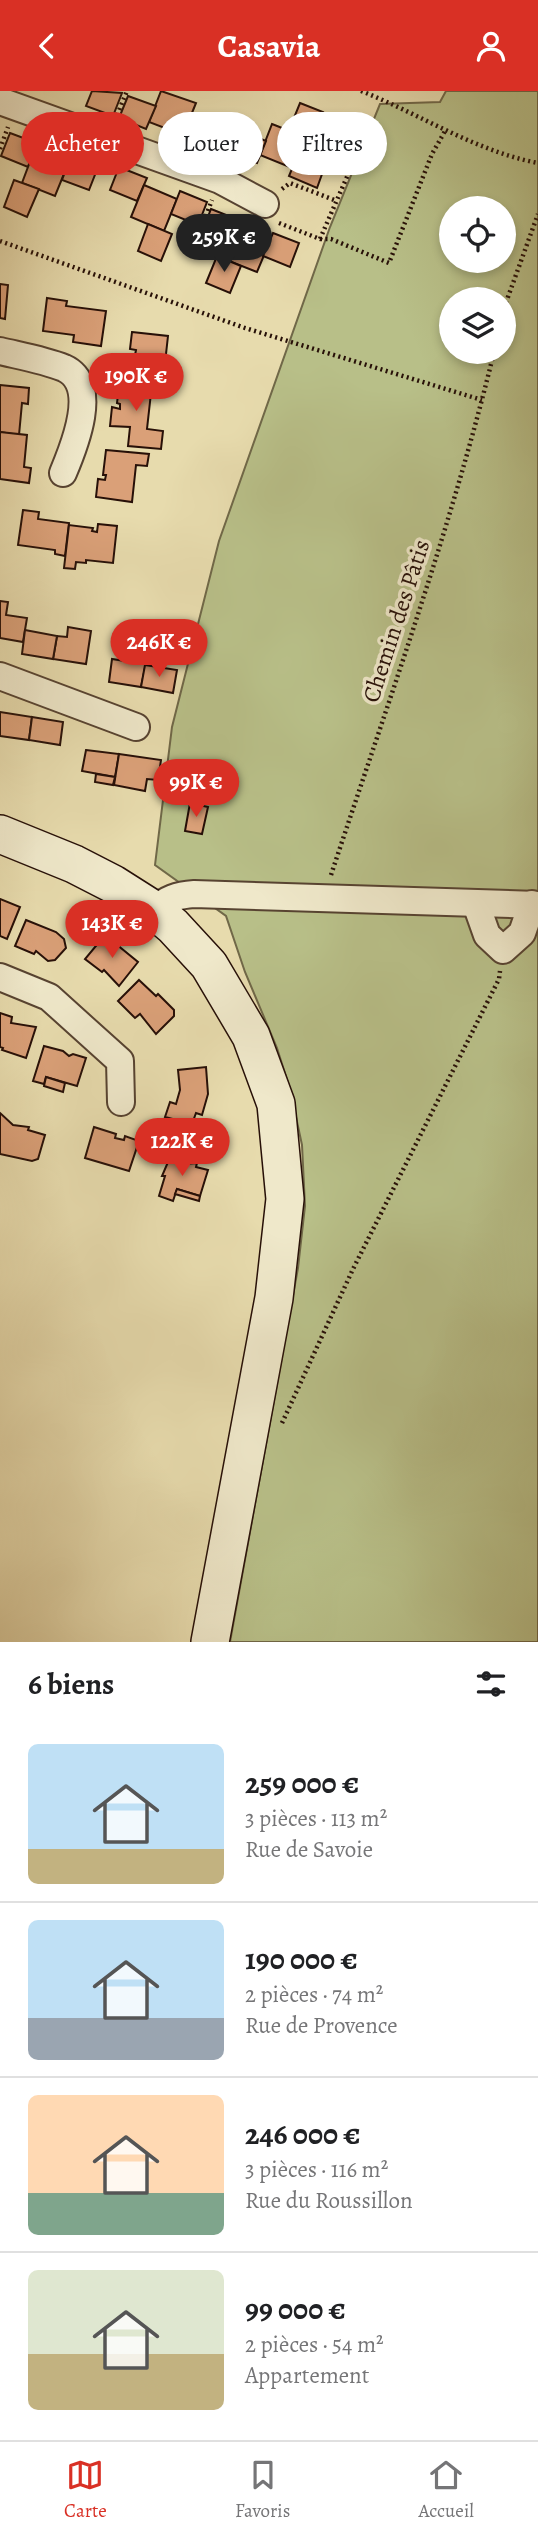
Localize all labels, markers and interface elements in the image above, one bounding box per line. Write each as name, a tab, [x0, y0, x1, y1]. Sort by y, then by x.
text: Casavia	[218, 24, 320, 68]
icon: back	[28, 27, 66, 65]
icon: person	[472, 27, 510, 65]
chip: Acheter	[21, 112, 144, 175]
chip: Louer	[158, 112, 263, 175]
chip: Filtres	[277, 112, 387, 175]
map controls	[439, 196, 516, 364]
button: locate	[439, 196, 516, 273]
pin: 259K €	[167, 215, 281, 274]
text: 259K €	[192, 221, 256, 252]
button: layers	[439, 287, 516, 364]
pin: 190K €	[79, 353, 193, 413]
text: 190K €	[105, 360, 167, 391]
street label: Chemin des Pâtis	[355, 535, 437, 707]
pin: 246K €	[102, 619, 216, 679]
text: 246K €	[127, 626, 191, 657]
pin: 99K €	[147, 759, 245, 819]
text: 99K €	[169, 766, 223, 797]
pin: 143K €	[55, 901, 169, 960]
text: 143K €	[81, 907, 143, 938]
pin: 122K €	[125, 1119, 239, 1178]
text: 122K €	[151, 1125, 213, 1156]
text: 6 biens	[28, 1664, 114, 1704]
icon: filters	[472, 1665, 510, 1703]
text: 259 000 €	[245, 1763, 359, 1803]
icon: home	[84, 1772, 168, 1856]
text: 3 pièces · 113 m²	[245, 1803, 387, 1834]
text: Rue de Savoie	[245, 1834, 373, 1865]
text: 190 000 €	[245, 1939, 358, 1979]
icon: home	[84, 1948, 168, 2032]
text: 2 pièces · 74 m²	[245, 1979, 383, 2010]
text: Rue de Provence	[245, 2010, 397, 2041]
text: 246 000 €	[245, 2114, 361, 2154]
icon: home	[84, 2123, 168, 2207]
text: 3 pièces · 116 m²	[245, 2154, 388, 2185]
text: Rue du Roussillon	[245, 2185, 413, 2216]
text: 99 000 €	[245, 2289, 346, 2329]
icon: home	[84, 2298, 168, 2382]
text: 2 pièces · 54 m²	[245, 2329, 384, 2360]
text: Appartement	[245, 2360, 369, 2391]
tab: Carte	[64, 2456, 107, 2524]
tab: Favoris	[235, 2456, 290, 2524]
tab: Accueil	[418, 2456, 474, 2524]

